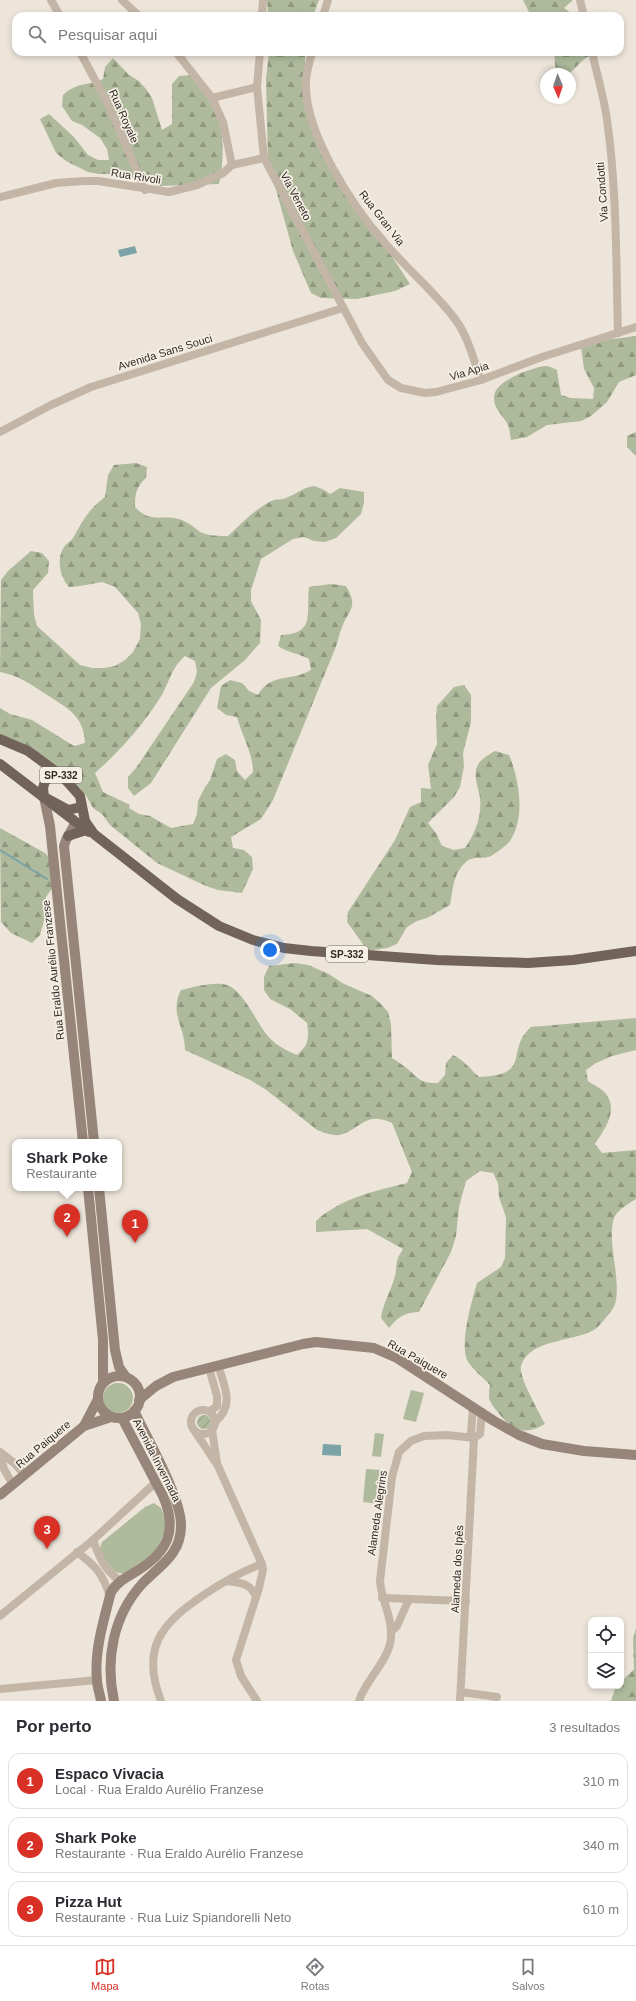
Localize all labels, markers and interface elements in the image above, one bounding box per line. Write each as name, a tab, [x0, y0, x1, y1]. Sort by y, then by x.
search box	[12, 12, 624, 56]
icon: search	[26, 23, 48, 45]
text: Pesquisar aqui	[58, 26, 157, 43]
north arrow	[540, 68, 576, 104]
street label: Rua Royale	[107, 87, 141, 145]
street label: Via Condotti	[594, 162, 610, 222]
street label: Rua Rivoli	[110, 166, 162, 186]
street label: Via Veneto	[278, 170, 314, 222]
street label: Rua Gran Via	[357, 188, 408, 249]
street label: Avenida Sans Souci	[116, 332, 214, 372]
street label: Via Apia	[448, 359, 491, 383]
road number: SP-332	[40, 767, 82, 783]
street label: Rua Eraldo Aurélio Franzese	[40, 899, 66, 1041]
your location	[260, 940, 280, 960]
road number: SP-332	[326, 946, 368, 962]
popup	[12, 1139, 122, 1191]
text: Shark Poke	[26, 1149, 108, 1166]
text: Restaurante	[26, 1166, 97, 1181]
pin: 2	[54, 1204, 80, 1237]
pin: 1	[122, 1210, 148, 1243]
street label: Rua Paiquere	[386, 1337, 450, 1381]
street label: Avenida Invernada	[131, 1416, 184, 1504]
street label: Rua Paiquere	[13, 1418, 73, 1470]
street label: Alameda Alegrins	[365, 1469, 389, 1556]
pin: 3	[34, 1516, 60, 1549]
street label: Alameda dos Ipês	[449, 1524, 465, 1613]
map controls	[588, 1617, 624, 1689]
button: locate	[588, 1617, 624, 1653]
button: layers	[588, 1653, 624, 1689]
text: Por perto	[16, 1717, 92, 1736]
text: 3 resultados	[549, 1720, 620, 1735]
text: Espaco Vivacia	[55, 1765, 164, 1782]
text: 1	[26, 1774, 34, 1789]
text: 310 m	[583, 1774, 619, 1789]
text: Local · Rua Eraldo Aurélio Franzese	[55, 1782, 264, 1797]
text: Shark Poke	[55, 1829, 137, 1846]
text: 2	[26, 1838, 34, 1853]
text: 340 m	[583, 1838, 619, 1853]
text: Restaurante · Rua Eraldo Aurélio Franzese	[55, 1846, 304, 1861]
text: Pizza Hut	[55, 1893, 122, 1910]
text: 3	[26, 1902, 34, 1917]
text: 610 m	[583, 1902, 619, 1917]
text: Restaurante · Rua Luiz Spiandorelli Neto	[55, 1910, 291, 1925]
tab: Mapa	[91, 1956, 119, 1992]
tab: Rotas	[301, 1956, 330, 1992]
tab: Salvos	[512, 1956, 545, 1992]

